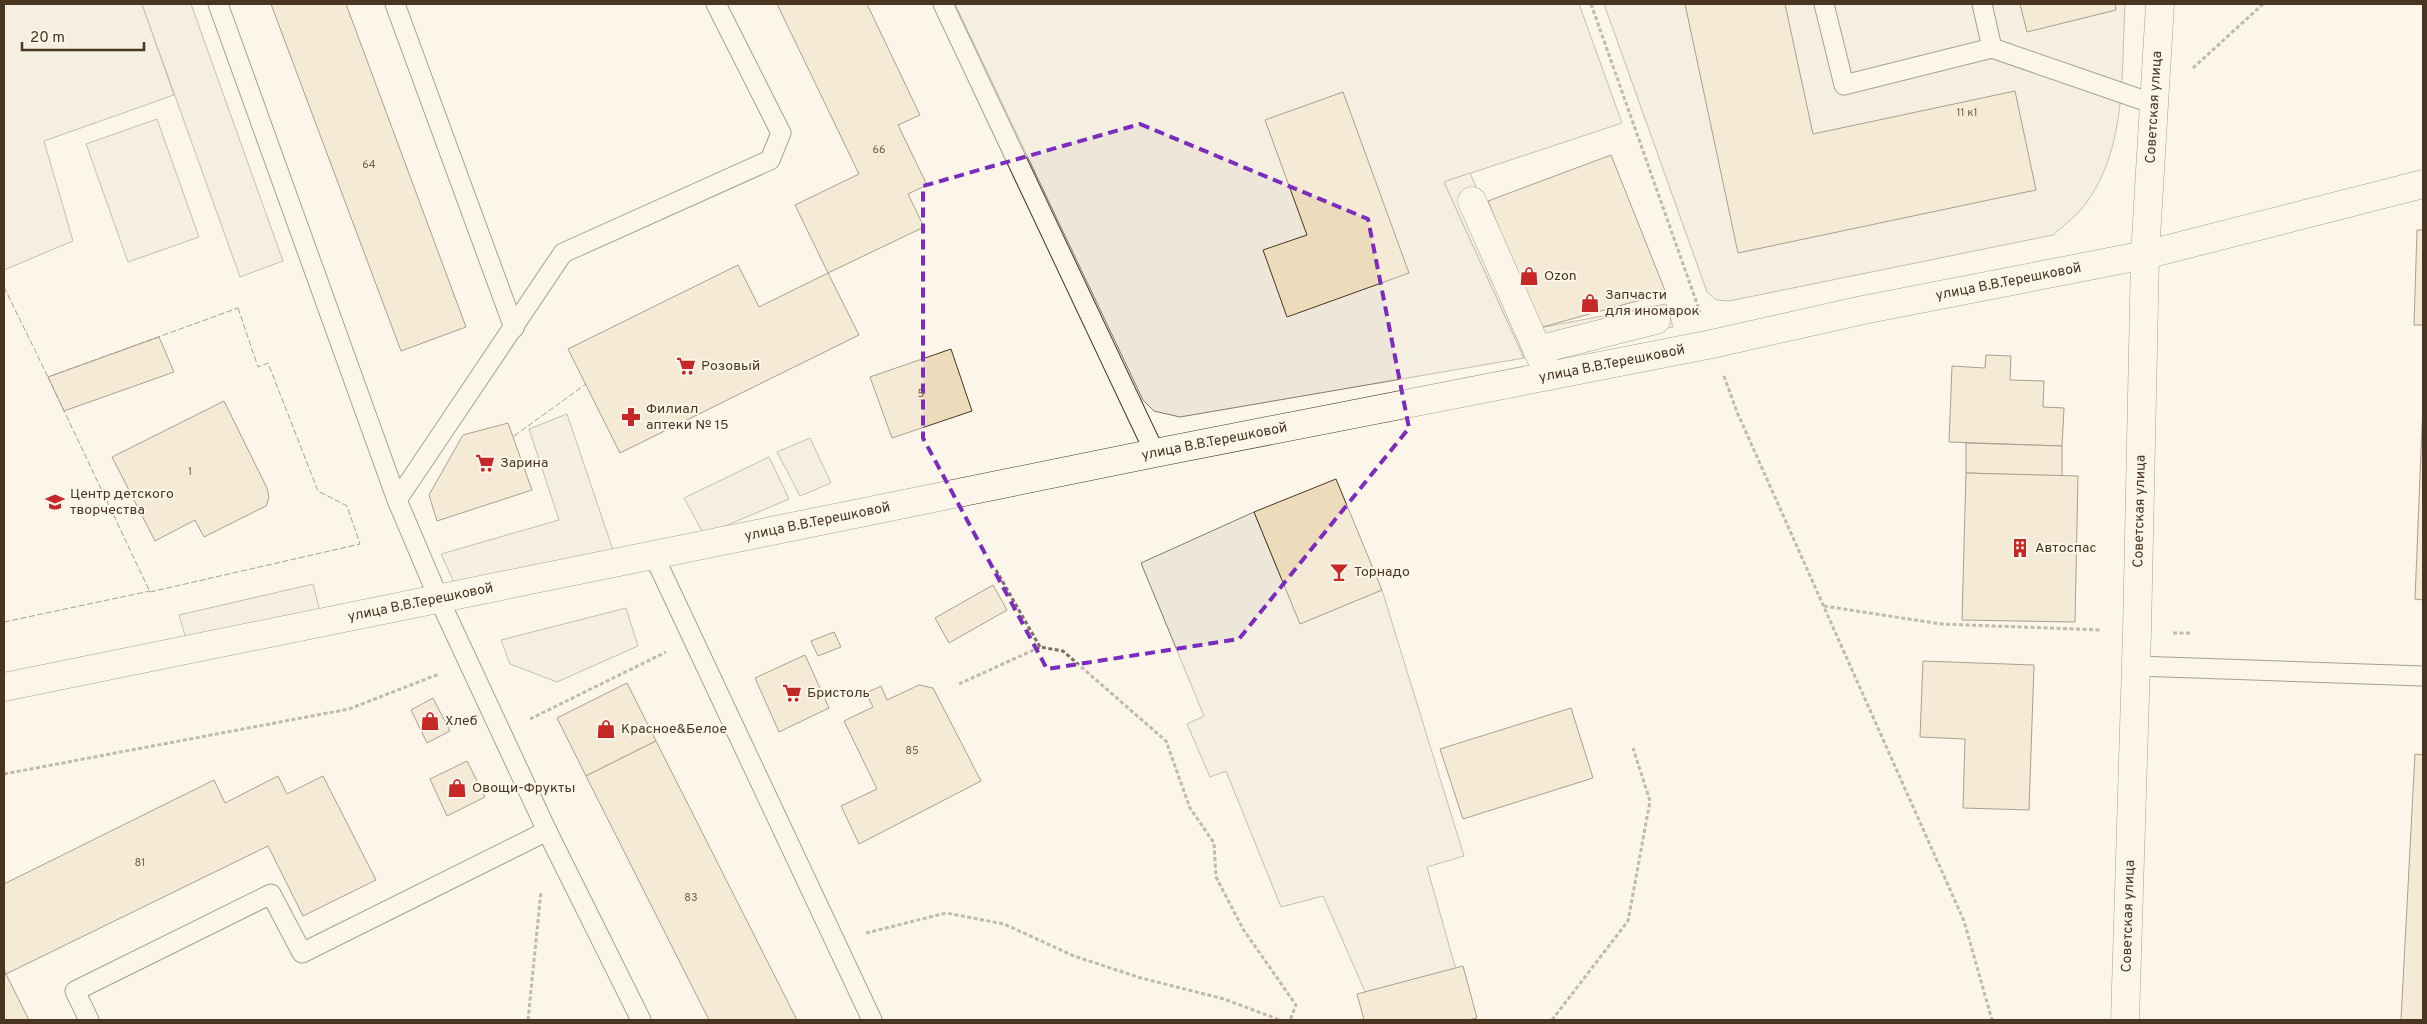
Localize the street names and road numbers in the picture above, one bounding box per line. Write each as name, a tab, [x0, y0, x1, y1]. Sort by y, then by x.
street label: Советская улица	[2142, 50, 2166, 164]
street label: улица В.В.Терешковой	[1934, 259, 2083, 304]
street label: улица В.В.Терешковой	[1537, 341, 1686, 386]
street label: улица В.В.Терешковой	[1140, 419, 1289, 464]
street label: Советская улица	[2130, 455, 2149, 568]
street label: улица В.В.Терешковой	[743, 499, 892, 545]
street label: улица В.В.Терешковой	[346, 579, 495, 625]
street label: Советская улица	[2118, 859, 2138, 973]

